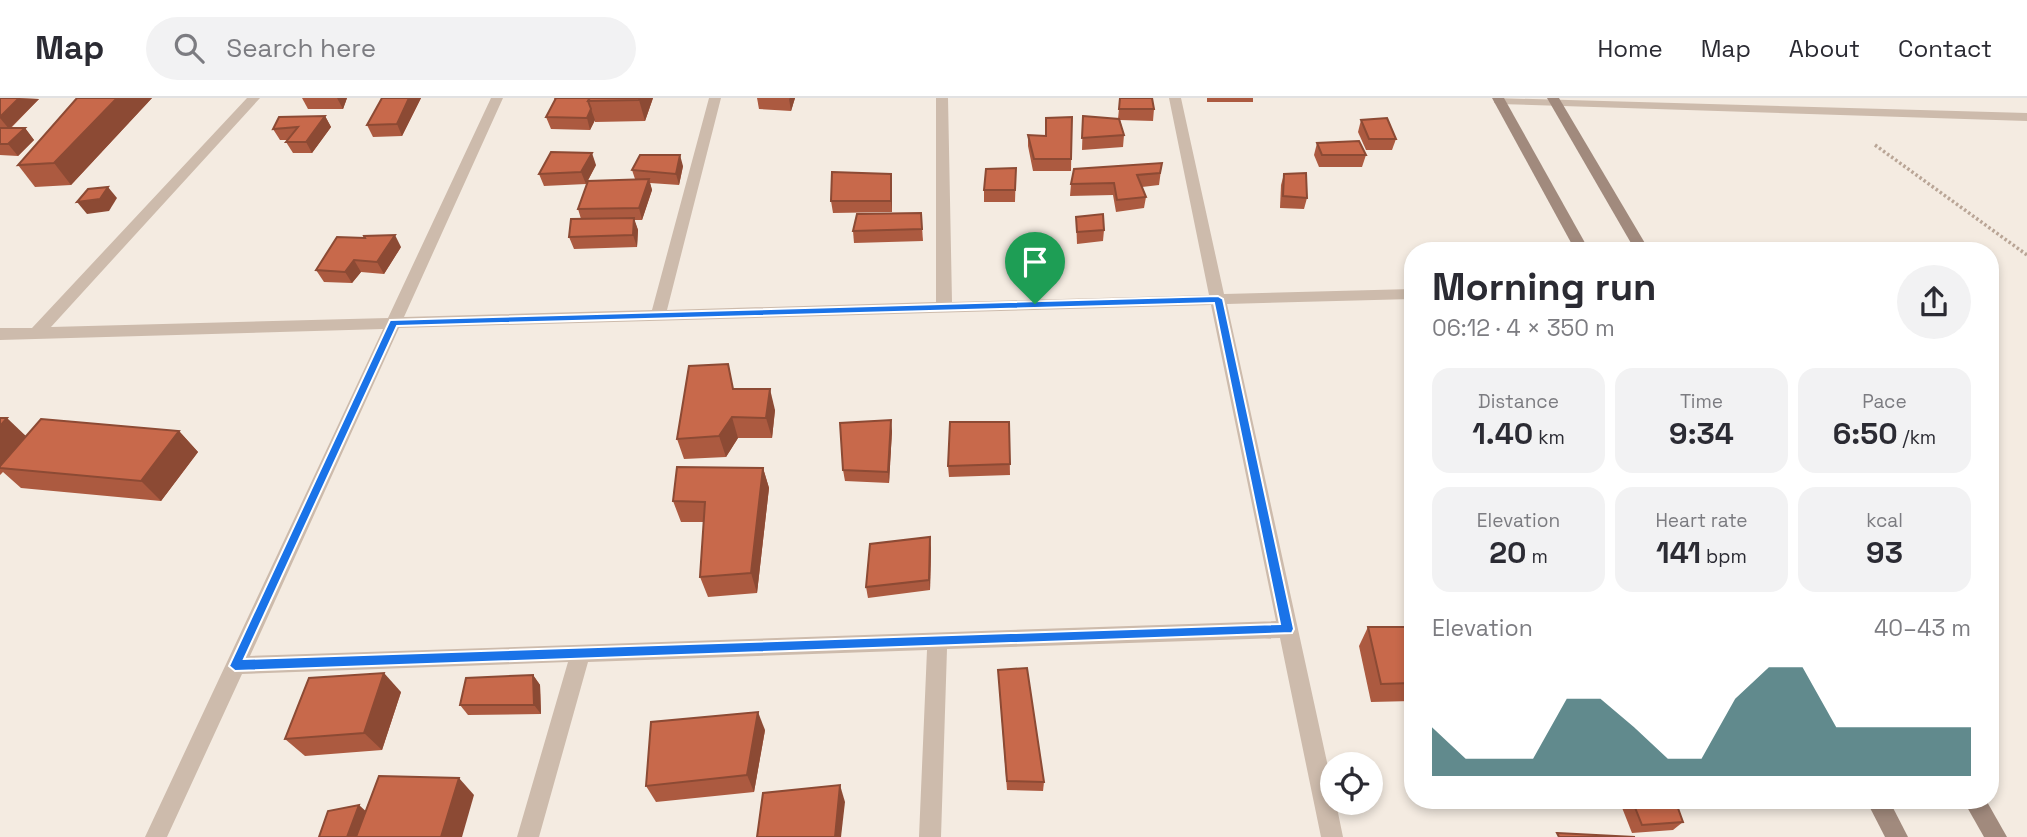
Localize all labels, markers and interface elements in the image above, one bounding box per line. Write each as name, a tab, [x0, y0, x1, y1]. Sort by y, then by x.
search box	[146, 17, 636, 80]
text: Map	[35, 27, 104, 69]
icon: search	[170, 29, 208, 67]
text: Search here	[226, 31, 376, 65]
text: Home	[1597, 33, 1663, 64]
text: Map	[1701, 33, 1751, 64]
text: About	[1789, 33, 1860, 64]
text: Contact	[1898, 33, 1992, 64]
pin	[1005, 232, 1065, 304]
icon: arrive	[1016, 243, 1054, 281]
text: Morning run	[1432, 263, 1657, 311]
button: share	[1897, 265, 1971, 339]
text: 06:12 · 4 × 350 m	[1432, 313, 1615, 343]
text: Distance	[1478, 389, 1559, 414]
text: Time	[1680, 389, 1723, 414]
text: Pace	[1862, 389, 1907, 414]
text: 1.40	[1472, 414, 1533, 453]
text: 9:34	[1669, 414, 1734, 453]
text: 6:50	[1833, 414, 1898, 453]
text: km	[1533, 425, 1565, 450]
text: /km	[1898, 425, 1936, 450]
text: Elevation	[1477, 508, 1560, 533]
text: Heart rate	[1655, 508, 1748, 533]
text: kcal	[1866, 508, 1903, 533]
text: 20	[1489, 533, 1527, 572]
text: 141	[1656, 533, 1701, 572]
text: 93	[1866, 533, 1903, 572]
text: m	[1527, 544, 1548, 569]
text: bpm	[1701, 544, 1747, 569]
text: Elevation	[1432, 613, 1533, 643]
text: 40–43 m	[1874, 613, 1971, 643]
map controls	[1320, 752, 1383, 815]
button: locate	[1320, 752, 1383, 815]

